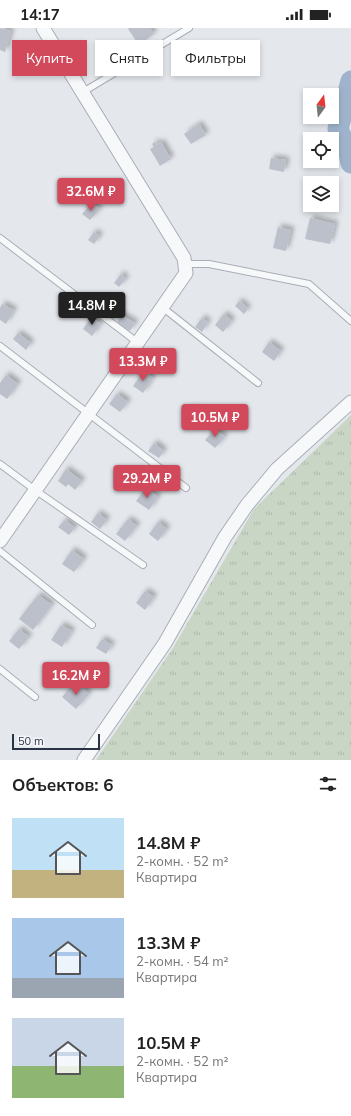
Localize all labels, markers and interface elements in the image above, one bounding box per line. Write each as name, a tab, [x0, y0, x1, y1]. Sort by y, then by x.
text: 14:17	[20, 5, 60, 24]
chip: Купить	[12, 40, 87, 76]
chip: Снять	[95, 40, 163, 76]
chip: Фильтры	[171, 40, 260, 76]
north arrow	[303, 88, 339, 124]
map controls	[303, 88, 339, 212]
button: locate	[303, 132, 339, 168]
button: layers	[303, 176, 339, 212]
pin: 32.6M ₽	[54, 178, 128, 212]
text: 32.6M ₽	[66, 183, 116, 199]
pin: 14.8M ₽	[55, 292, 129, 326]
text: 14.8M ₽	[67, 297, 117, 313]
pin: 13.3M ₽	[106, 348, 180, 382]
text: 13.3M ₽	[118, 353, 168, 369]
pin: 10.5M ₽	[178, 404, 252, 438]
text: 10.5M ₽	[190, 409, 240, 425]
pin: 29.2M ₽	[110, 465, 184, 499]
text: 29.2M ₽	[122, 470, 172, 486]
pin: 16.2M ₽	[39, 662, 113, 696]
text: 16.2M ₽	[51, 667, 101, 683]
scale bar	[12, 732, 100, 751]
text: 50 m	[18, 734, 44, 748]
icon: filters	[317, 773, 339, 795]
text: Объектов: 6	[12, 774, 113, 795]
text: 14.8M ₽	[136, 832, 200, 853]
icon: home	[44, 834, 92, 882]
text: 2-комн. · 52 m²	[136, 853, 229, 869]
text: Квартира	[136, 869, 197, 885]
text: 13.3M ₽	[136, 932, 200, 953]
icon: home	[44, 934, 92, 982]
text: 2-комн. · 54 m²	[136, 953, 229, 969]
text: Квартира	[136, 969, 197, 985]
text: 10.5M ₽	[136, 1032, 200, 1053]
icon: home	[44, 1034, 92, 1082]
text: 2-комн. · 52 m²	[136, 1053, 229, 1069]
text: Квартира	[136, 1069, 197, 1085]

